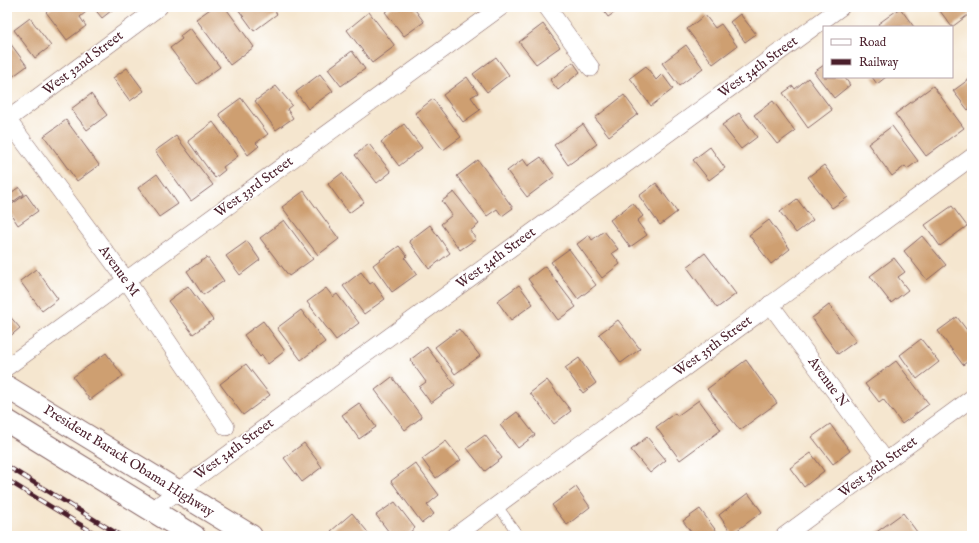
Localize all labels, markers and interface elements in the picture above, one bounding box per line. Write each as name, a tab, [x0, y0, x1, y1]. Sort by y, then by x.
legend	[823, 26, 953, 78]
street label: West 32nd Street	[39, 27, 127, 99]
street label: West 34th Street	[715, 32, 801, 102]
text: Road	[859, 35, 887, 50]
text: Railway	[859, 55, 898, 70]
street label: West 33rd Street	[211, 152, 297, 222]
street label: West 34th Street	[453, 223, 539, 293]
street label: Avenue M	[94, 241, 144, 300]
street label: West 35th Street	[670, 311, 756, 380]
street label: Avenue N	[803, 352, 852, 411]
street label: President Barack Obama Highway	[40, 401, 218, 521]
street label: West 34th Street	[191, 414, 277, 484]
street label: West 36th Street	[835, 432, 921, 502]

